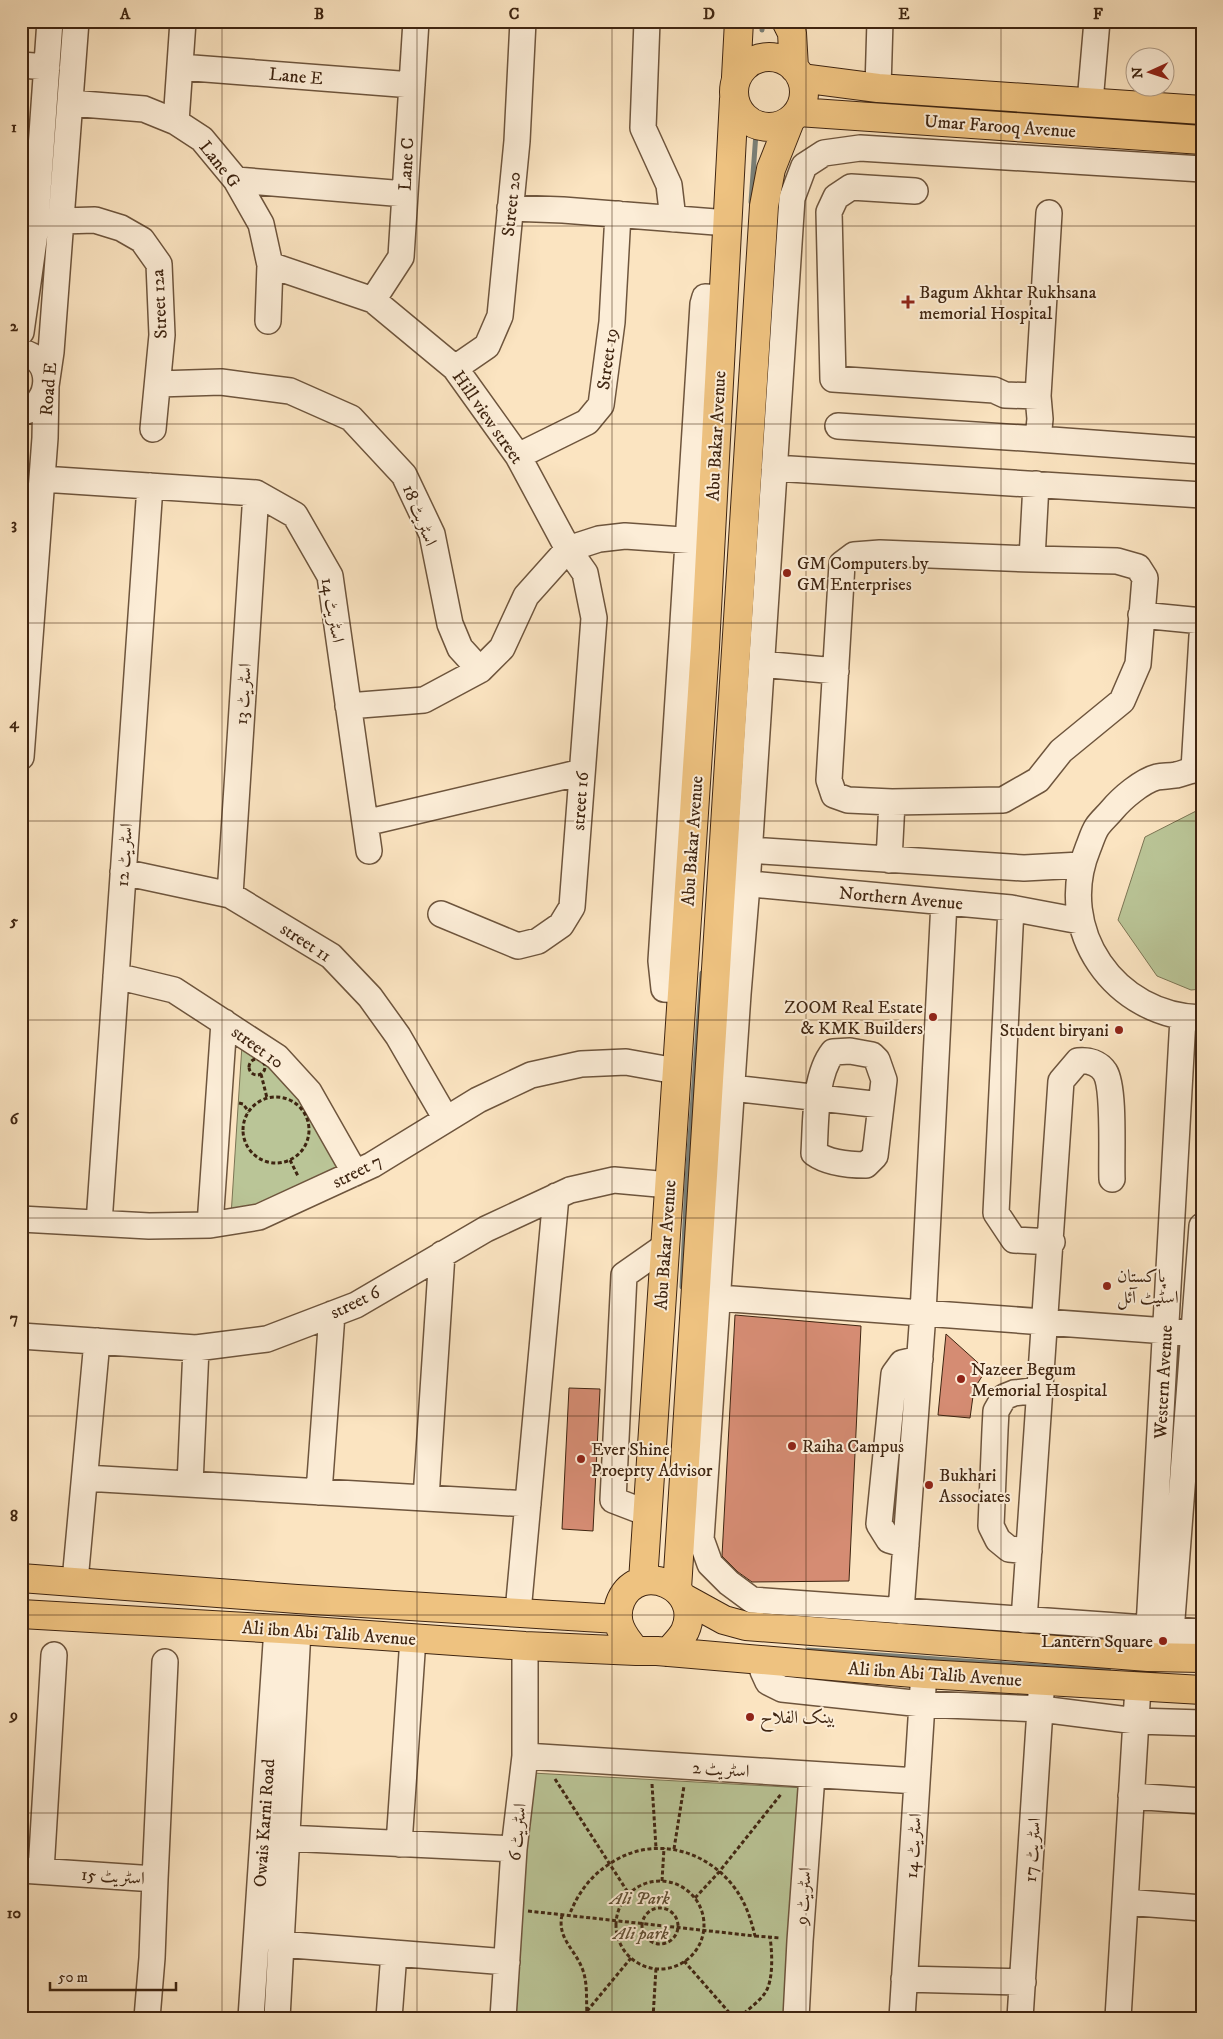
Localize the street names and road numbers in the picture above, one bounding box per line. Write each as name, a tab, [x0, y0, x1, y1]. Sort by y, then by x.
street label: Lane E	[268, 64, 324, 90]
street label: Umar Farooq Avenue	[923, 111, 1077, 143]
street label: Lane G	[194, 137, 245, 193]
street label: Lane C	[395, 137, 419, 191]
street label: Street 20	[498, 171, 526, 238]
street label: Street 12a	[147, 268, 173, 339]
street label: Street 19	[593, 327, 623, 391]
street label: Road E	[36, 361, 62, 417]
street label: Hill view street	[447, 367, 528, 469]
street label: Abu Bakar Avenue	[703, 370, 731, 502]
street label: اسٹریٹ 18	[397, 481, 441, 549]
street label: اسٹریٹ 14	[315, 576, 349, 644]
street label: اسٹریٹ 13	[231, 662, 257, 726]
street label: street 16	[568, 770, 594, 831]
street label: Abu Bakar Avenue	[677, 775, 709, 907]
street label: اسٹریٹ 12	[112, 822, 138, 888]
street label: Northern Avenue	[838, 883, 964, 915]
street label: street 11	[276, 918, 335, 967]
street label: street 10	[227, 1021, 288, 1074]
street label: street 7	[329, 1150, 386, 1194]
street label: Abu Bakar Avenue	[650, 1179, 682, 1311]
street label: street 6	[327, 1281, 384, 1324]
street label: Western Avenue	[1150, 1324, 1178, 1441]
street label: Ali ibn Abi Talib Avenue	[241, 1617, 416, 1651]
street label: Ali ibn Abi Talib Avenue	[847, 1658, 1022, 1692]
street label: اسٹریٹ 2	[692, 1757, 750, 1783]
street label: Owais Karni Road	[250, 1758, 280, 1888]
street label: اسٹریٹ 6	[504, 1802, 532, 1862]
street label: اسٹریٹ 14	[901, 1813, 927, 1880]
street label: اسٹریٹ 17	[1020, 1817, 1046, 1883]
street label: اسٹریٹ 15	[80, 1864, 146, 1890]
street label: اسٹریٹ 9	[791, 1867, 817, 1927]

